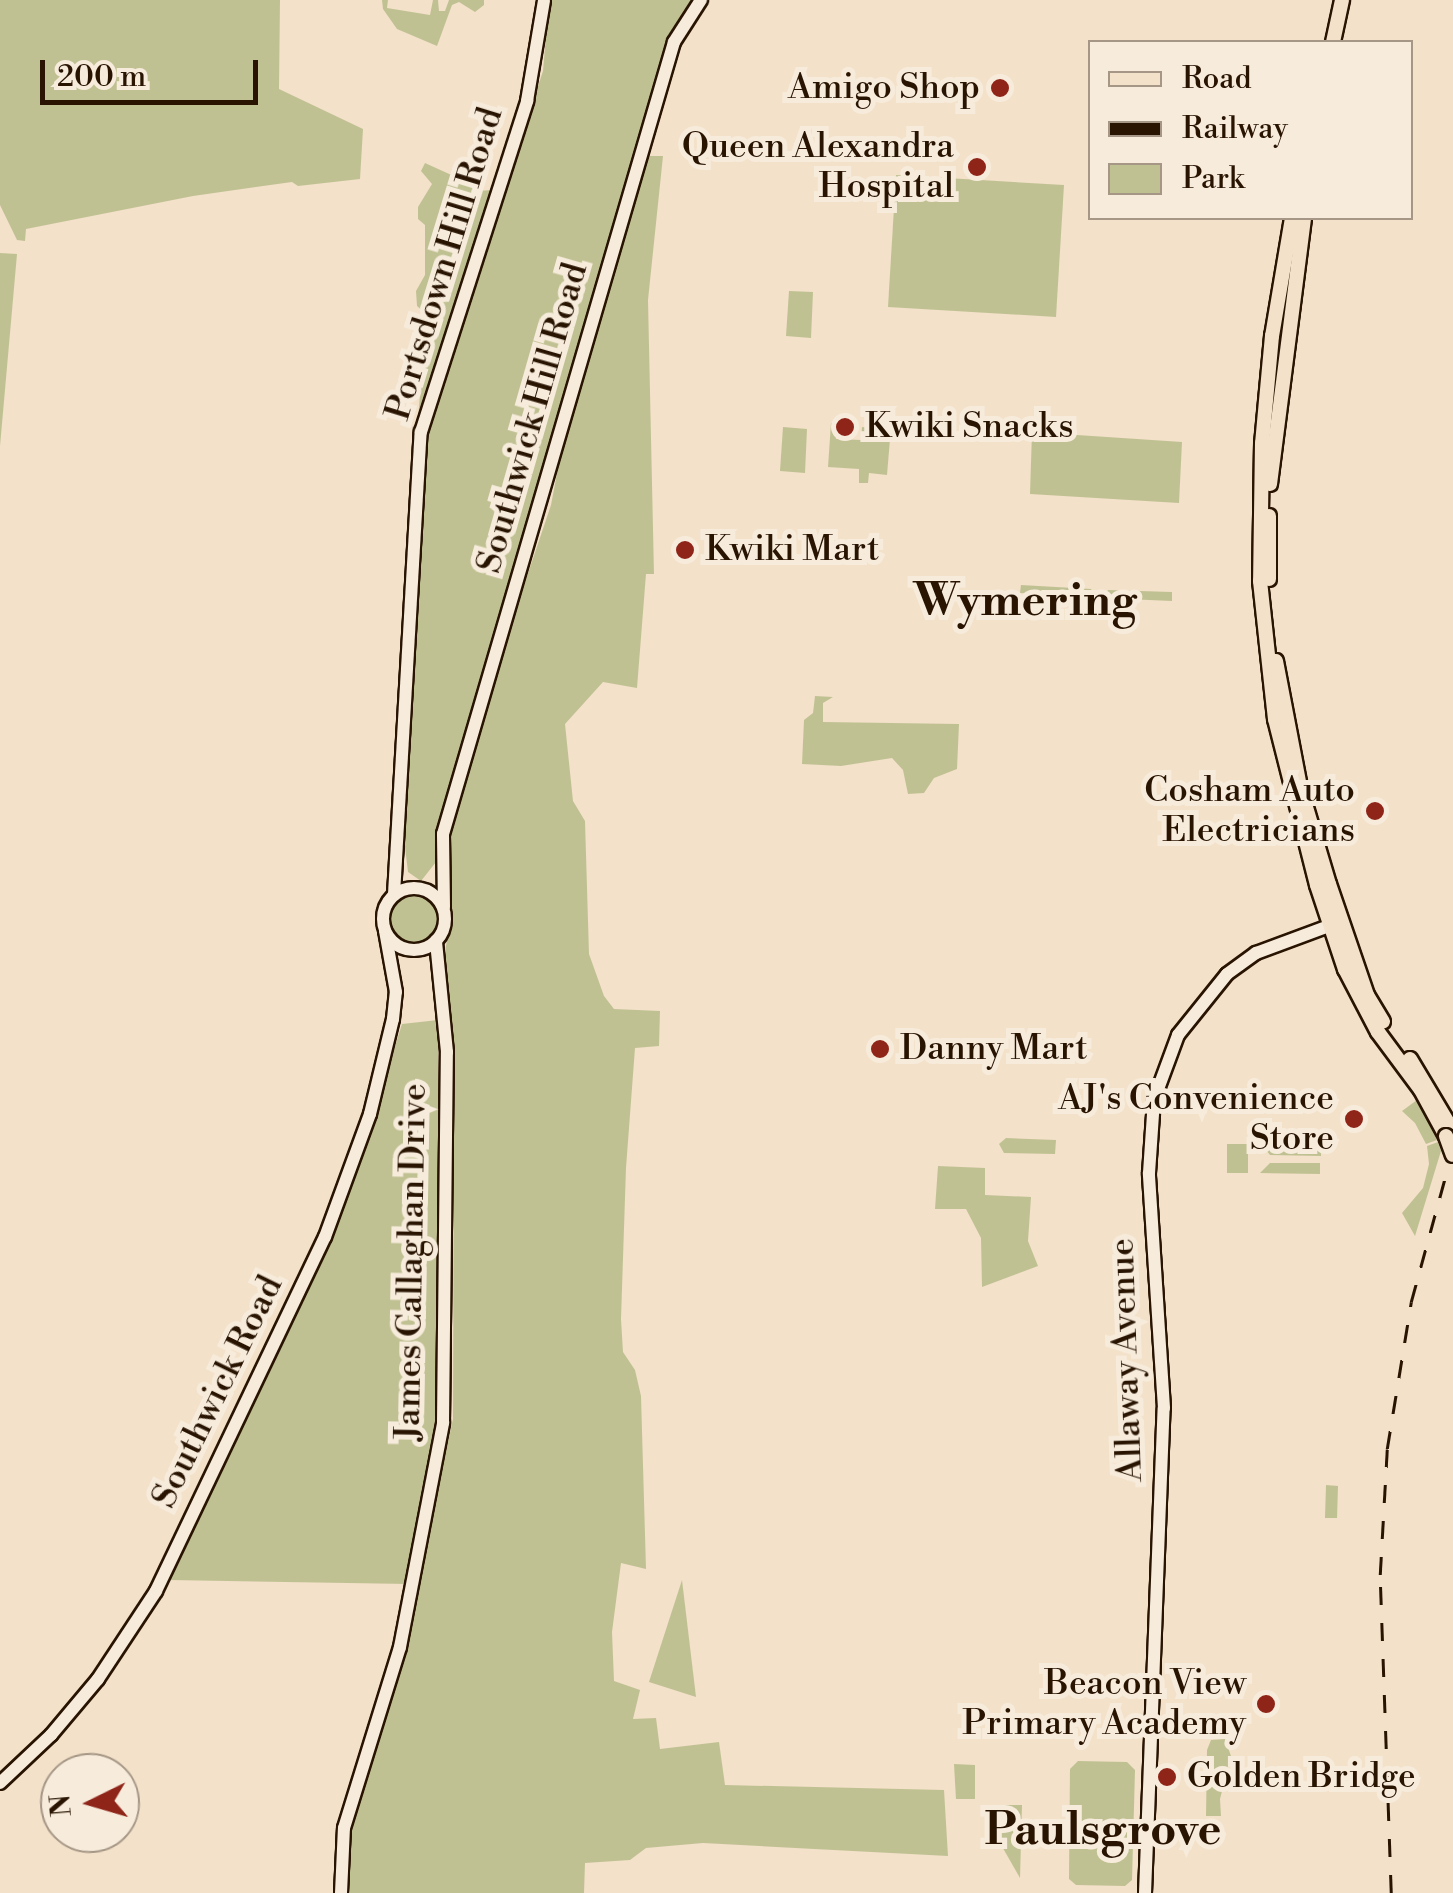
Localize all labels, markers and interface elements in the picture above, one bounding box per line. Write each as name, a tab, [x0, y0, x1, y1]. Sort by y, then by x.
scale bar	[45, 40, 262, 102]
legend	[1088, 40, 1413, 220]
text: 200 m	[57, 58, 146, 96]
text: Road	[1182, 60, 1252, 98]
place label: Amigo Shop	[788, 67, 980, 109]
marker: Amigo Shop	[989, 77, 1011, 99]
street label: Portsdown Hill Road	[377, 103, 513, 425]
text: Railway	[1182, 110, 1288, 148]
place label: Queen Alexandra Hospital	[682, 126, 954, 208]
marker: Queen Alexandra Hospital	[964, 154, 990, 180]
text: Park	[1182, 160, 1244, 198]
street label: Southwick Hill Road	[469, 258, 597, 578]
place label: Kwiki Snacks	[865, 406, 1074, 448]
marker: Kwiki Snacks	[834, 416, 856, 438]
place label: Kwiki Mart	[705, 529, 879, 571]
marker: Kwiki Mart	[674, 539, 696, 561]
district label: Wymering	[914, 575, 1136, 629]
place label: Cosham Auto Electricians	[1144, 770, 1355, 852]
marker: Cosham Auto Electricians	[1364, 800, 1386, 822]
place label: Danny Mart	[900, 1028, 1088, 1070]
marker: Danny Mart	[869, 1038, 891, 1060]
place label: AJ's Convenience Store	[1058, 1078, 1334, 1160]
street label: James Callaghan Drive	[388, 1083, 436, 1441]
marker: AJ's Convenience Store	[1343, 1108, 1365, 1130]
street label: Allaway Avenue	[1102, 1238, 1152, 1482]
street label: Southwick Road	[144, 1269, 292, 1515]
place label: Beacon View Primary Academy	[962, 1663, 1246, 1745]
marker: Beacon View Primary Academy	[1255, 1693, 1277, 1715]
north arrow	[40, 1753, 140, 1853]
place label: Golden Bridge	[1187, 1756, 1416, 1798]
marker: Golden Bridge	[1156, 1766, 1178, 1788]
text: N	[43, 1793, 80, 1818]
district label: Paulsgrove	[985, 1804, 1221, 1858]

